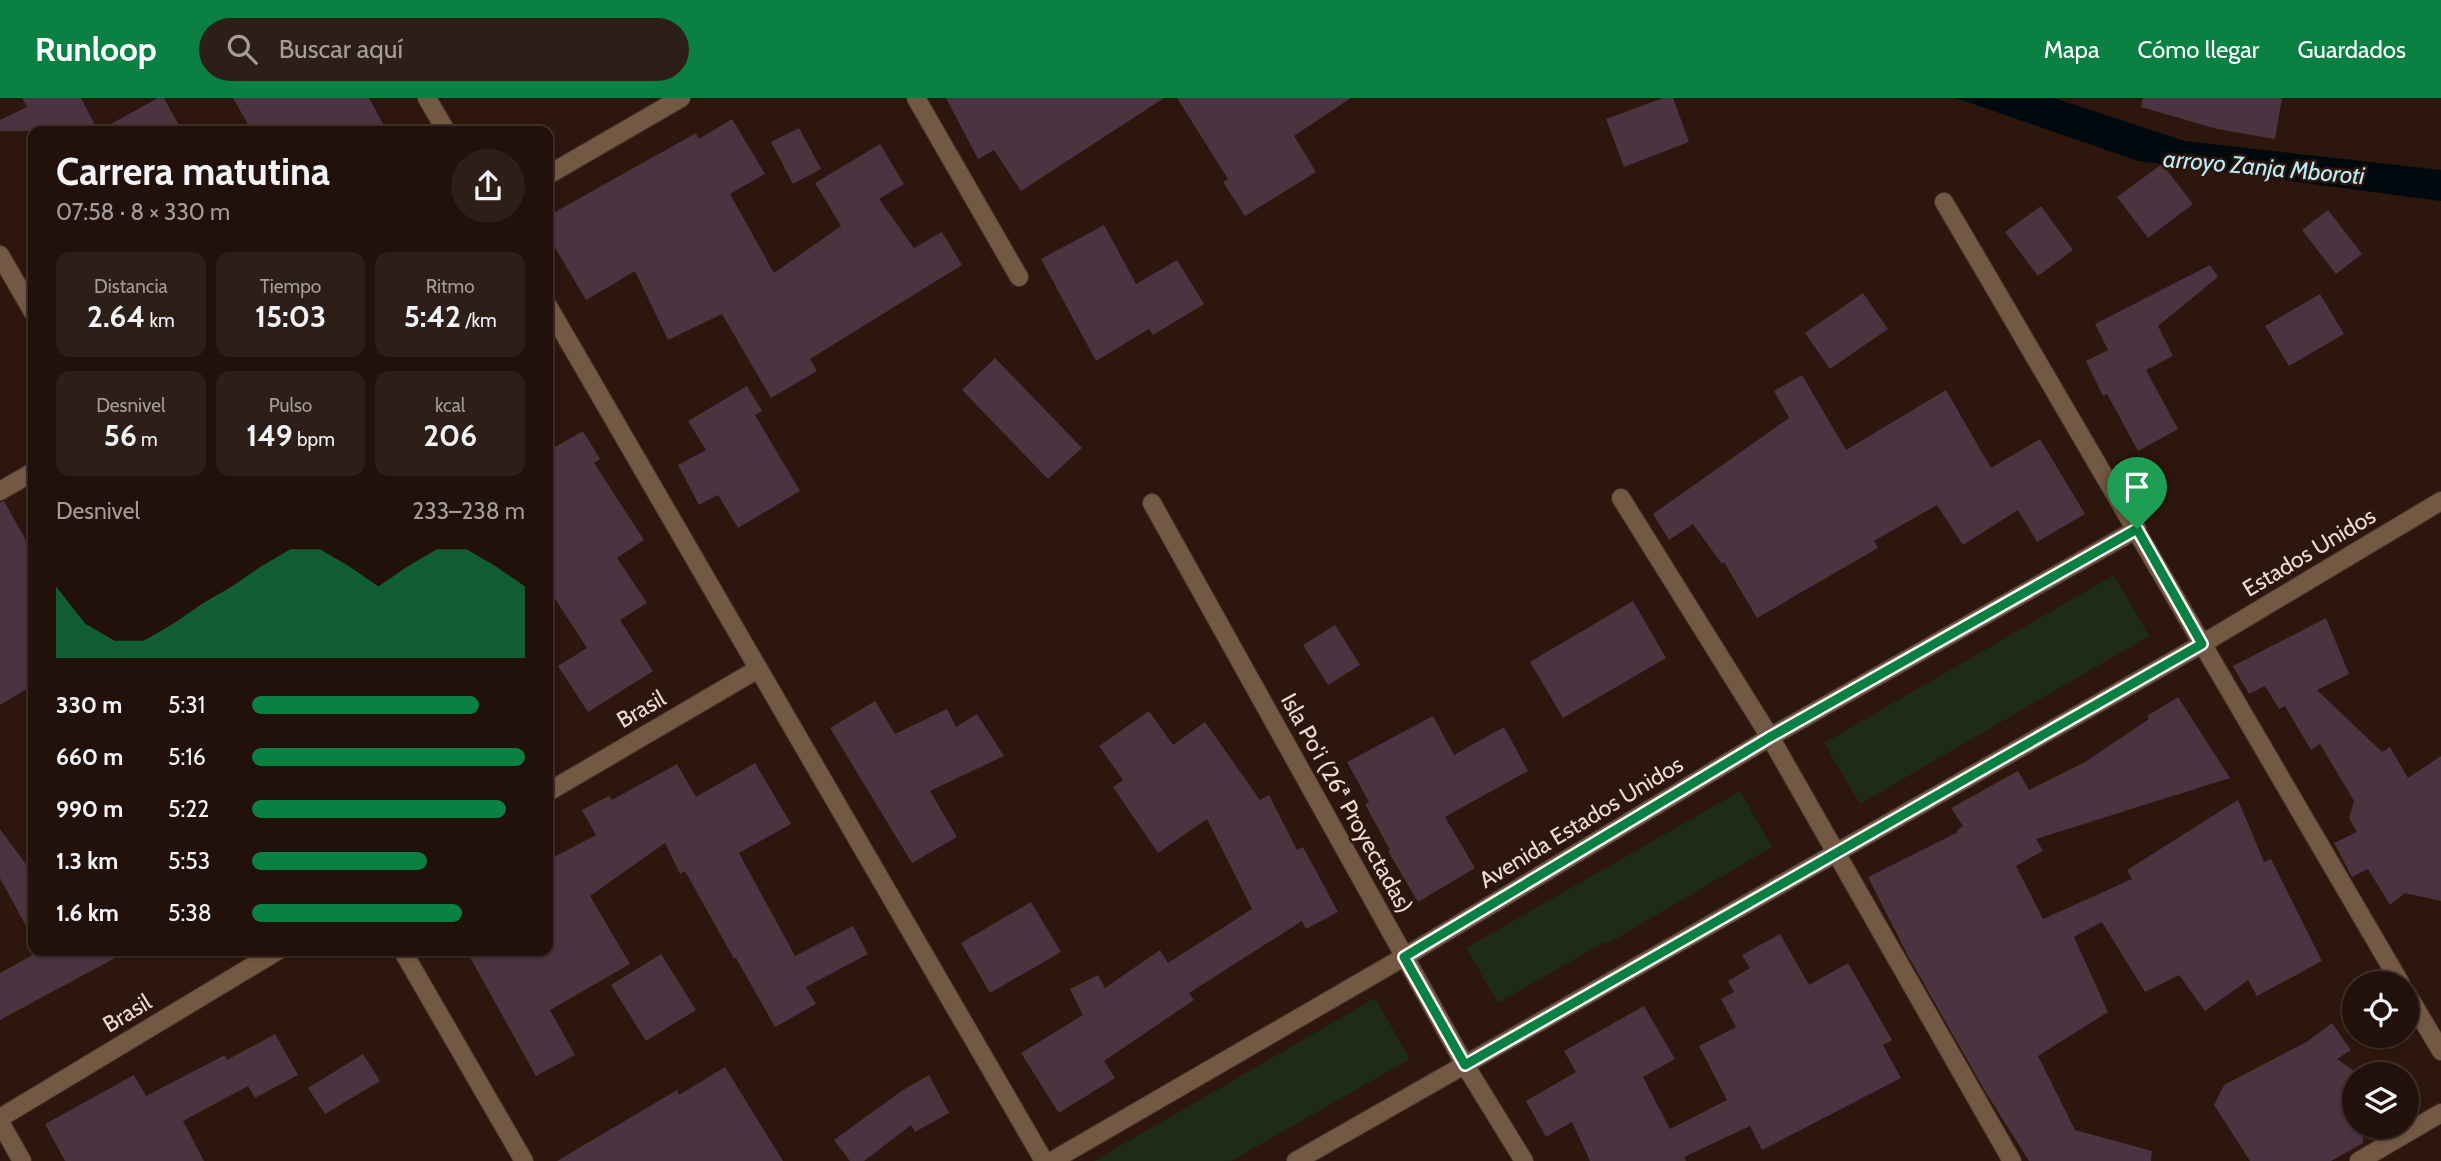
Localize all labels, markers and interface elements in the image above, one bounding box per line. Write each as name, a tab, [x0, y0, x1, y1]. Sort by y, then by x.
search box	[199, 18, 689, 81]
text: Runloop	[35, 29, 157, 69]
icon: search	[223, 30, 261, 68]
text: Buscar aquí	[279, 33, 403, 65]
text: Mapa	[2044, 35, 2100, 64]
text: Cómo llegar	[2138, 35, 2259, 64]
text: Guardados	[2297, 35, 2406, 64]
water label: arroyo Zanja Mboroti	[2162, 144, 2367, 190]
text: Carrera matutina	[56, 148, 330, 195]
button: share	[451, 149, 525, 223]
text: 07:58 · 8 × 330 m	[56, 198, 230, 226]
text: Distancia	[94, 275, 168, 298]
text: Tiempo	[260, 275, 321, 298]
text: Ritmo	[426, 275, 475, 298]
text: 2.64	[87, 298, 145, 335]
text: 15:03	[255, 298, 326, 335]
text: 5:42	[404, 298, 461, 335]
text: km	[145, 309, 175, 332]
text: /km	[461, 309, 497, 332]
text: Desnivel	[96, 394, 166, 417]
text: Pulso	[269, 394, 312, 417]
text: kcal	[435, 394, 465, 417]
text: 56	[104, 417, 137, 454]
text: 149	[246, 417, 293, 454]
text: 206	[423, 417, 477, 454]
text: m	[137, 428, 158, 451]
text: bpm	[293, 428, 335, 451]
pin	[2107, 457, 2167, 529]
icon: arrive	[2118, 468, 2156, 506]
text: Desnivel	[56, 497, 140, 525]
text: 233–238 m	[412, 497, 525, 525]
street label: Estados Unidos	[2237, 501, 2381, 603]
street label: Brasil	[612, 684, 671, 734]
street label: Isla Po'i (26ª Proyectadas)	[1275, 688, 1419, 918]
text: 330 m	[56, 691, 122, 719]
text: 5:31	[168, 691, 205, 719]
text: 660 m	[56, 743, 123, 771]
text: 5:16	[168, 743, 206, 771]
street label: Avenida Estados Unidos	[1474, 750, 1688, 894]
text: 990 m	[56, 795, 123, 823]
text: 5:22	[168, 795, 209, 823]
text: 1.3 km	[56, 847, 118, 875]
text: 5:53	[168, 847, 210, 875]
text: 1.6 km	[56, 899, 119, 927]
text: 5:38	[168, 899, 212, 927]
map controls	[2342, 971, 2419, 1139]
button: locate	[2342, 971, 2419, 1048]
street label: Brasil	[98, 987, 157, 1038]
button: layers	[2342, 1062, 2419, 1139]

